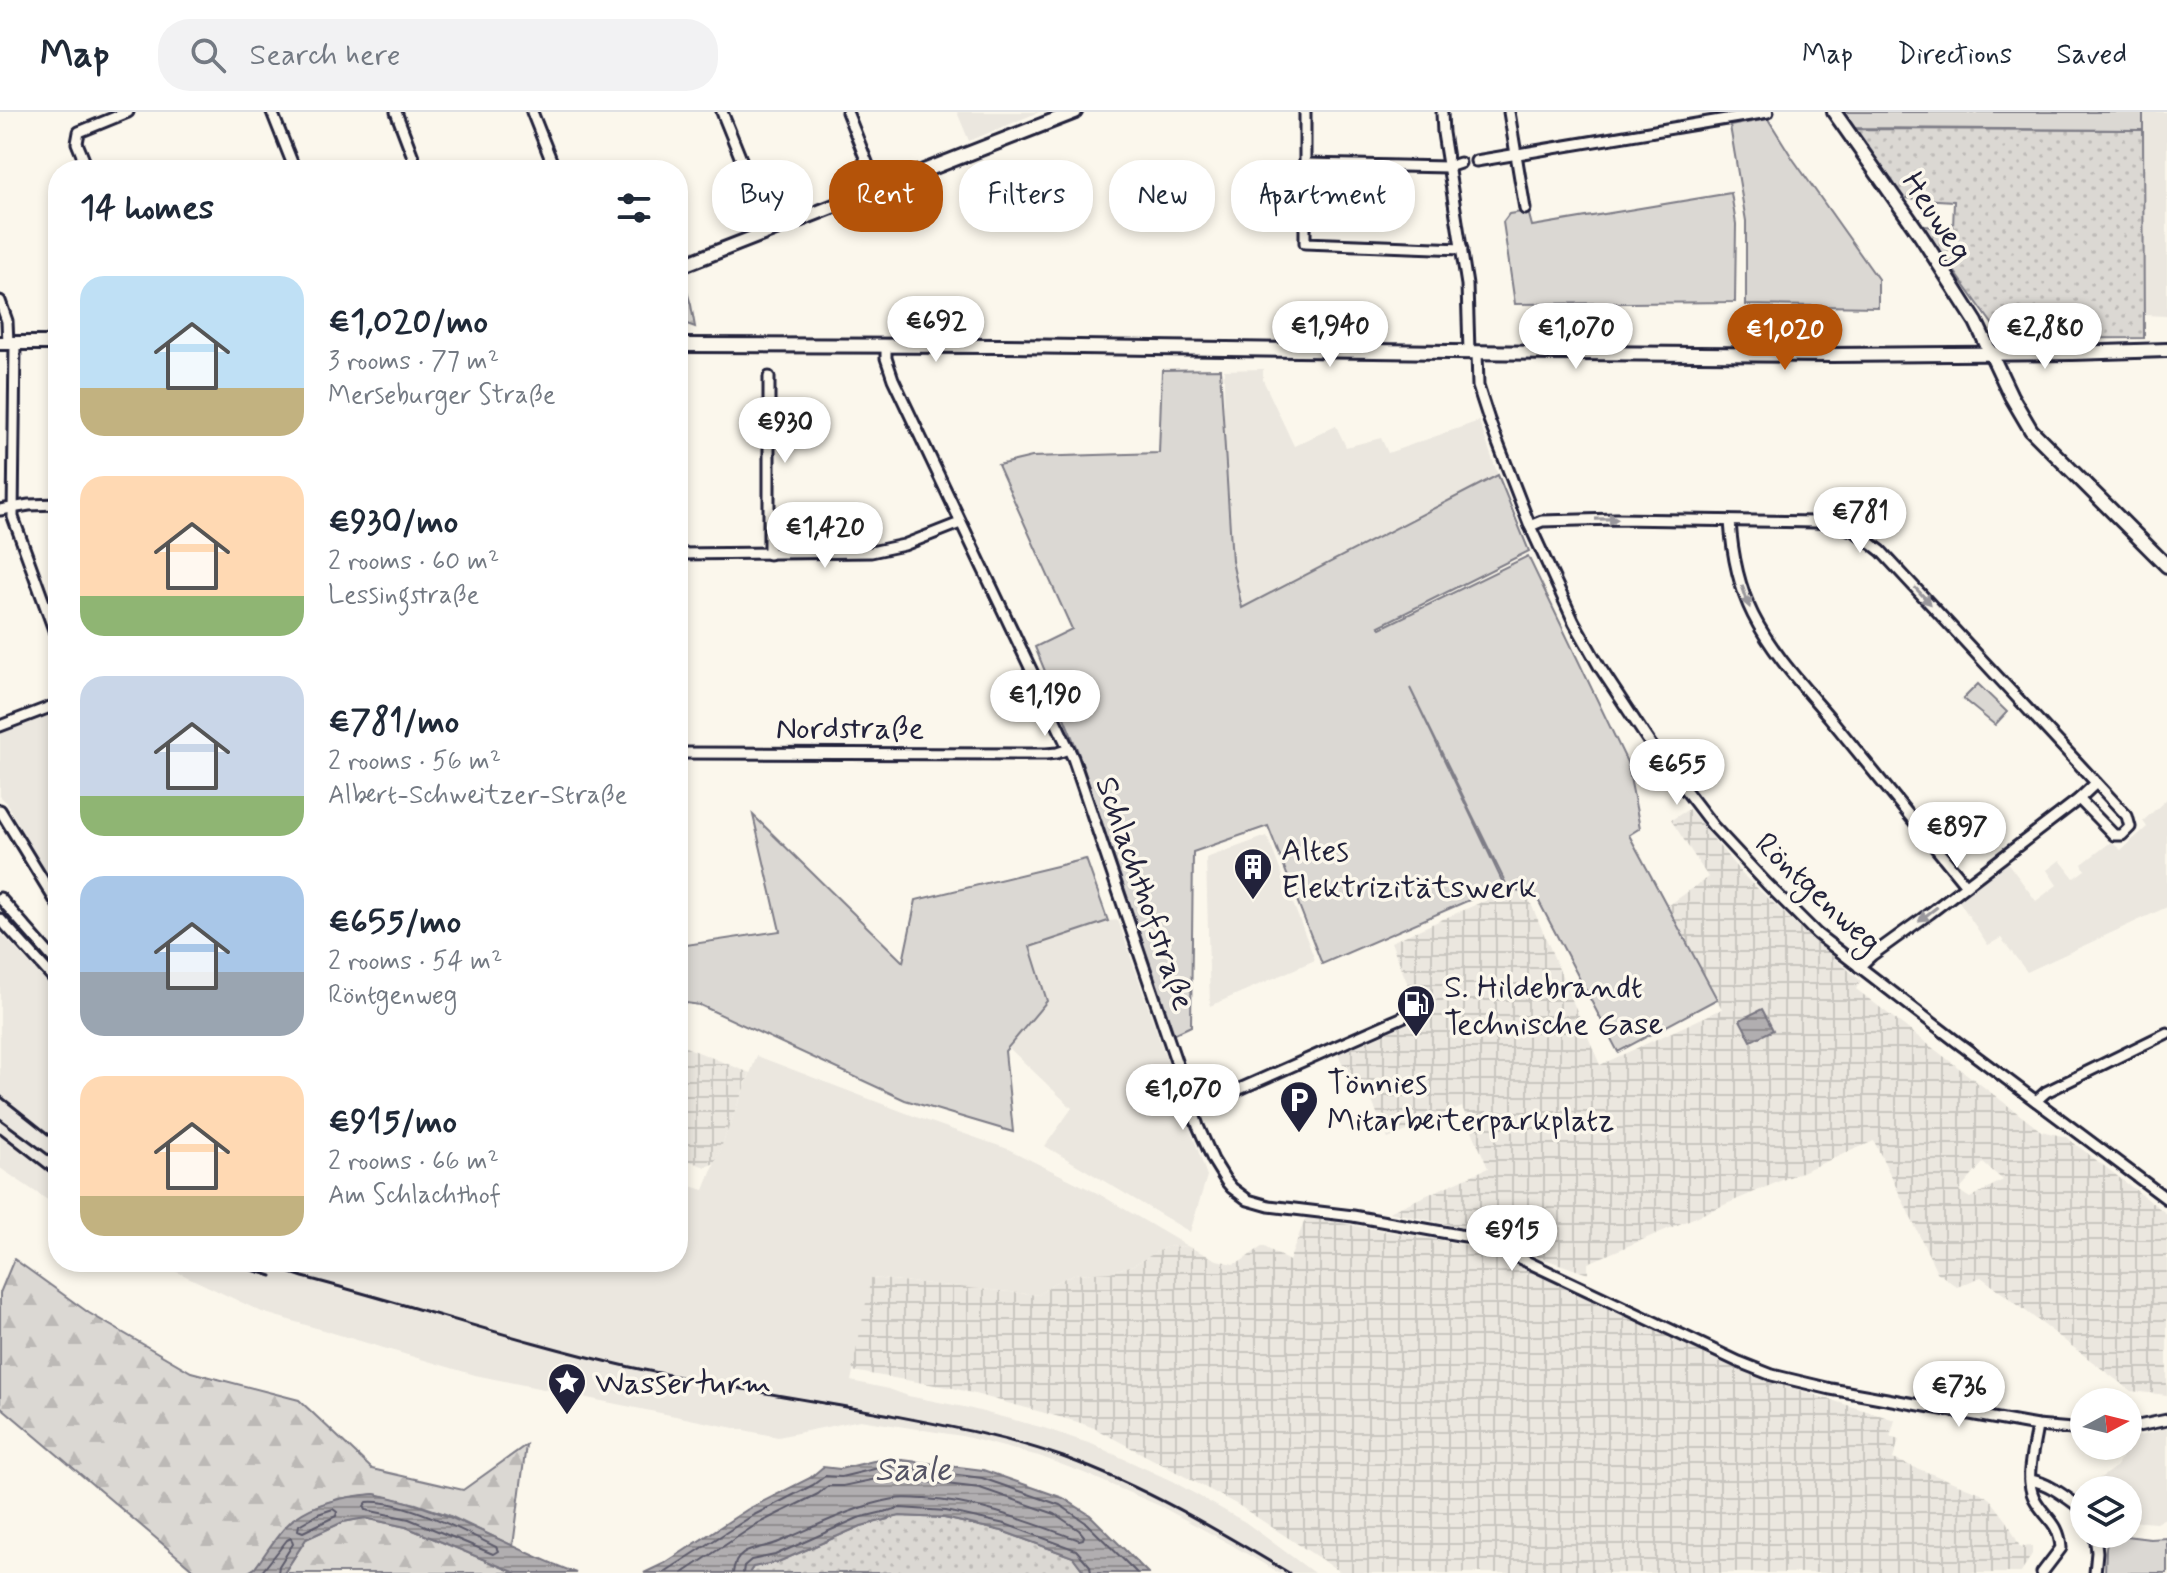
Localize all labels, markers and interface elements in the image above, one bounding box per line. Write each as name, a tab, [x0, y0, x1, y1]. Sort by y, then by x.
search box	[158, 19, 718, 91]
text: Map	[40, 31, 110, 80]
icon: search	[186, 33, 230, 77]
text: Search here	[250, 36, 401, 75]
text: Map	[1802, 37, 1853, 74]
text: Directions	[1897, 37, 2012, 74]
text: Saved	[2056, 37, 2127, 74]
chip: Buy	[712, 160, 813, 232]
chip: Rent	[829, 160, 943, 232]
chip: Filters	[959, 160, 1093, 232]
chip: New	[1109, 160, 1215, 232]
chip: Apartment	[1231, 160, 1415, 232]
street label: Heuweg	[1889, 164, 1982, 271]
text: 14 homes	[80, 186, 214, 231]
icon: filters	[612, 186, 656, 230]
pin: €692	[889, 296, 983, 364]
text: €1,020/mo	[328, 300, 488, 345]
pin: €1,940	[1265, 301, 1395, 369]
pin: €1,070	[1511, 303, 1641, 371]
pin: €2,880	[1980, 303, 2110, 371]
pin: €1,020	[1720, 304, 1850, 372]
text: €692	[905, 305, 967, 339]
icon: home	[144, 308, 240, 404]
text: €1,940	[1290, 310, 1370, 344]
text: €1,070	[1537, 312, 1615, 346]
text: €2,880	[2006, 312, 2084, 346]
text: €1,020	[1745, 313, 1825, 347]
text: 3 rooms · 77 m²	[328, 345, 499, 379]
text: Merseburger Straße	[328, 379, 556, 413]
pin: €930	[738, 397, 832, 465]
text: €930	[757, 406, 813, 440]
pin: €781	[1813, 487, 1907, 555]
text: €781	[1831, 496, 1889, 530]
text: €930/mo	[328, 500, 458, 545]
pin: €1,420	[760, 502, 890, 570]
icon: home	[144, 508, 240, 604]
text: €1,420	[785, 511, 865, 545]
one-way arrow	[1595, 513, 1620, 525]
text: 2 rooms · 60 m²	[328, 545, 499, 579]
text: Lessingstraße	[328, 579, 479, 613]
one-way arrow	[1741, 585, 1753, 609]
one-way arrow	[1913, 586, 1932, 605]
pin: €1,190	[980, 670, 1110, 738]
text: €1,190	[1008, 679, 1082, 713]
text: €781/mo	[328, 700, 459, 745]
icon: home	[144, 708, 240, 804]
street label: Nordstraße	[776, 708, 924, 750]
pin: €655	[1630, 739, 1724, 807]
text: 2 rooms · 56 m²	[328, 745, 501, 779]
text: €655	[1648, 748, 1706, 782]
street label: Schlachthofstraße	[1084, 771, 1204, 1016]
text: Albert-Schweitzer-Straße	[328, 779, 627, 813]
pin: €897	[1910, 802, 2004, 870]
text: €897	[1926, 811, 1988, 845]
street label: Röntgenweg	[1744, 824, 1890, 965]
place label: Altes Elektrizitätswerk	[1281, 830, 1537, 909]
building icon: Altes Elektrizitätswerk	[1232, 846, 1274, 901]
text: €655/mo	[328, 900, 461, 945]
one-way arrow	[1918, 906, 1938, 922]
icon: home	[144, 908, 240, 1004]
text: 2 rooms · 54 m²	[328, 945, 503, 979]
place label: S. Hildebrandt Technische Gase	[1444, 967, 1663, 1046]
text: Röntgenweg	[328, 979, 457, 1013]
fuel station icon: S. Hildebrandt Technische Gase	[1395, 983, 1437, 1038]
place label: Tönnies Mitarbeiterparkplatz	[1327, 1063, 1614, 1142]
pin: €1,070	[1118, 1064, 1248, 1132]
text: €1,070	[1144, 1073, 1222, 1107]
parking icon: Tönnies Mitarbeiterparkplatz	[1278, 1079, 1320, 1134]
text: €915/mo	[328, 1100, 457, 1145]
icon: home	[144, 1108, 240, 1204]
text: 2 rooms · 66 m²	[328, 1145, 499, 1179]
text: Am Schlachthof	[328, 1179, 501, 1213]
pin: €915	[1465, 1205, 1559, 1273]
text: €915	[1484, 1214, 1540, 1248]
place icon: Wasserturm	[546, 1361, 588, 1416]
pin: €736	[1912, 1361, 2006, 1429]
place label: Wasserturm	[595, 1363, 771, 1405]
text: €736	[1931, 1370, 1987, 1404]
north arrow	[2070, 1388, 2142, 1460]
map controls	[2070, 1388, 2142, 1548]
water label: Saale	[874, 1448, 953, 1493]
button: layers	[2070, 1476, 2142, 1548]

